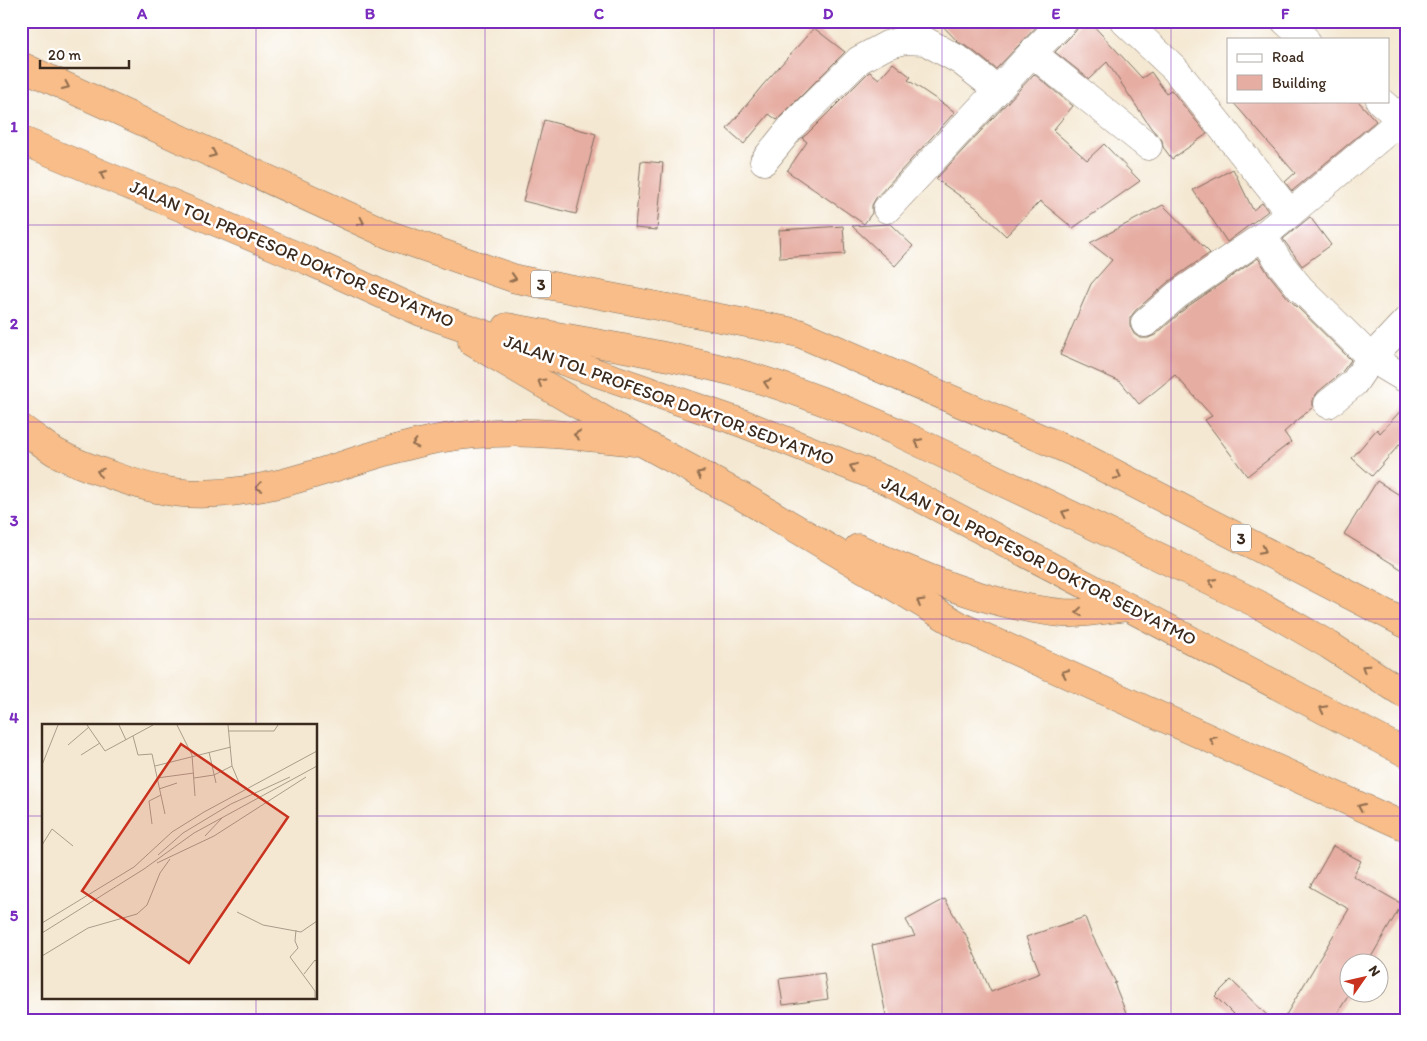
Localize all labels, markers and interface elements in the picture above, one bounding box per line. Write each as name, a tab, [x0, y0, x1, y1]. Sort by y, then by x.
text: A	[136, 4, 148, 23]
text: B	[365, 4, 376, 23]
text: C	[594, 4, 605, 23]
text: D	[823, 4, 834, 23]
text: E	[1052, 4, 1061, 23]
text: F	[1281, 4, 1290, 23]
scale bar	[40, 38, 129, 70]
legend	[1227, 38, 1390, 102]
text: 20 m	[48, 46, 82, 64]
text: Road	[1272, 48, 1305, 66]
text: Building	[1272, 74, 1326, 92]
one-way arrow	[61, 80, 70, 91]
text: 1	[10, 117, 18, 136]
one-way arrow	[208, 148, 217, 158]
one-way arrow	[99, 170, 108, 181]
street label: JALAN TOL PROFESOR DOKTOR SEDYATMO	[127, 175, 457, 333]
one-way arrow	[356, 215, 365, 226]
road number: 3	[531, 270, 551, 298]
one-way arrow	[509, 272, 518, 283]
text: 2	[10, 314, 19, 333]
street label: JALAN TOL PROFESOR DOKTOR SEDYATMO	[501, 330, 837, 470]
one-way arrow	[537, 378, 546, 388]
one-way arrow	[764, 379, 772, 389]
one-way arrow	[572, 430, 580, 441]
one-way arrow	[914, 438, 923, 449]
one-way arrow	[411, 439, 420, 449]
one-way arrow	[849, 463, 858, 474]
one-way arrow	[96, 467, 104, 477]
one-way arrow	[697, 470, 706, 480]
one-way arrow	[1113, 470, 1122, 480]
street label: JALAN TOL PROFESOR DOKTOR SEDYATMO	[878, 472, 1200, 650]
one-way arrow	[254, 481, 263, 491]
one-way arrow	[1061, 508, 1070, 519]
text: 3	[10, 511, 19, 530]
road number: 3	[1231, 524, 1251, 552]
one-way arrow	[1258, 544, 1267, 554]
one-way arrow	[1208, 578, 1217, 588]
one-way arrow	[916, 598, 925, 608]
one-way arrow	[1074, 606, 1082, 617]
one-way arrow	[1361, 665, 1370, 675]
one-way arrow	[1061, 669, 1070, 680]
one-way arrow	[1319, 705, 1328, 715]
text: 4	[9, 708, 19, 727]
inset map	[42, 724, 318, 998]
one-way arrow	[1209, 736, 1218, 747]
one-way arrow	[1357, 803, 1366, 814]
text: 5	[10, 906, 19, 925]
north arrow	[1340, 954, 1390, 1004]
text: N	[1365, 962, 1384, 980]

